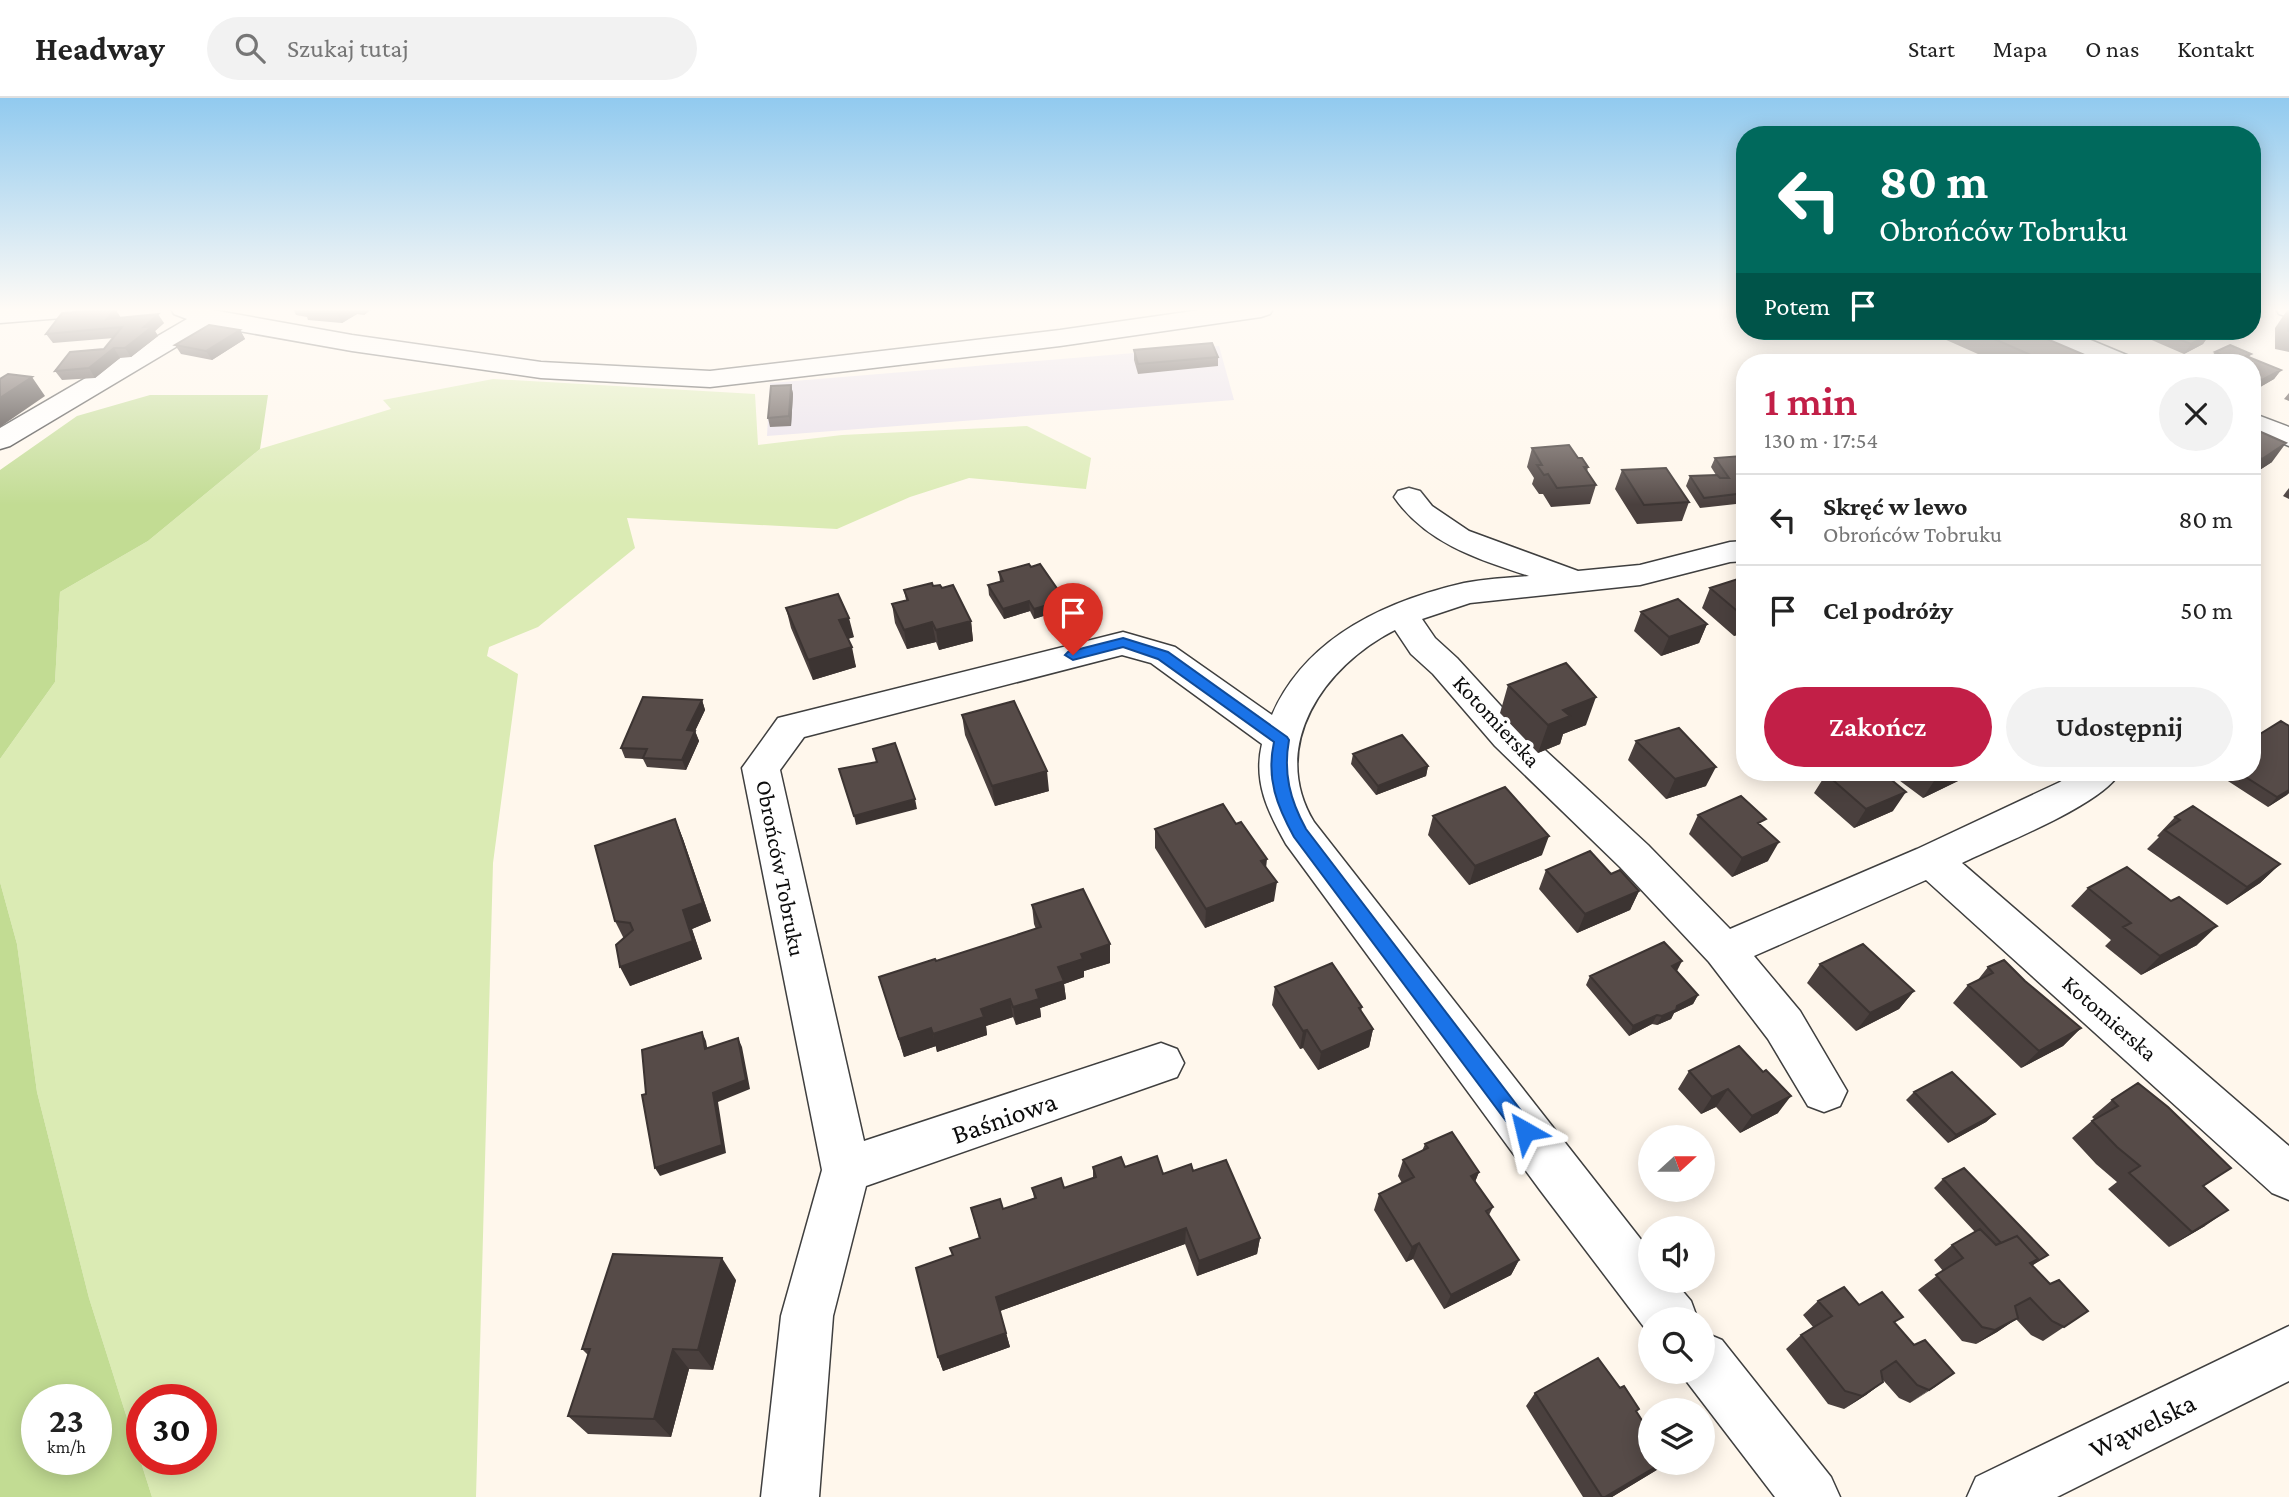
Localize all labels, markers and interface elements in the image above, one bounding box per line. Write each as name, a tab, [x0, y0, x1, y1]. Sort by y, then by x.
search box	[207, 17, 697, 80]
icon: search	[231, 29, 269, 67]
text: Headway	[35, 30, 165, 67]
text: Szukaj tutaj	[287, 34, 409, 63]
text: Start	[1908, 35, 1955, 62]
text: Mapa	[1993, 35, 2047, 62]
text: O nas	[2085, 35, 2139, 62]
text: Kontakt	[2177, 35, 2254, 62]
icon: left	[1764, 154, 1855, 245]
text: 80 m	[1879, 154, 1988, 209]
text: Obrońców Tobruku	[1879, 212, 2128, 248]
icon: arrive	[1844, 287, 1882, 325]
text: Potem	[1764, 292, 1830, 321]
text: 1 min	[1764, 377, 1857, 424]
button: close	[2159, 377, 2233, 451]
text: 130 m · 17:54	[1764, 427, 1878, 453]
text: Skręć w lewo	[1823, 492, 1968, 521]
icon: left	[1764, 501, 1802, 539]
text: 80 m	[2179, 505, 2233, 534]
text: Obrońców Tobruku	[1823, 521, 2002, 547]
pin	[1043, 583, 1103, 655]
icon: arrive	[1764, 592, 1802, 630]
icon: arrive	[1054, 594, 1092, 632]
text: Cel podróży	[1823, 596, 1953, 625]
text: 50 m	[2180, 596, 2233, 625]
street label: Kotomierska	[1448, 670, 1546, 773]
button: Zakończ	[1764, 687, 1992, 767]
button: Udostępnij	[2006, 687, 2233, 767]
street label: Obrońców Tobruku	[751, 778, 811, 958]
street label: Kotomierska	[2058, 970, 2163, 1066]
street label: Baśniowa	[948, 1085, 1061, 1150]
position arrow	[1488, 1094, 1562, 1168]
north arrow	[1638, 1125, 1715, 1202]
map controls	[1638, 1125, 1715, 1475]
button: sound	[1638, 1216, 1715, 1293]
button: search	[1638, 1307, 1715, 1384]
speed limit sign: 30	[126, 1384, 217, 1475]
street label: Wąwelska	[2084, 1386, 2200, 1464]
button: layers	[1638, 1398, 1715, 1475]
text: 23	[49, 1401, 84, 1440]
text: km/h	[47, 1437, 86, 1457]

